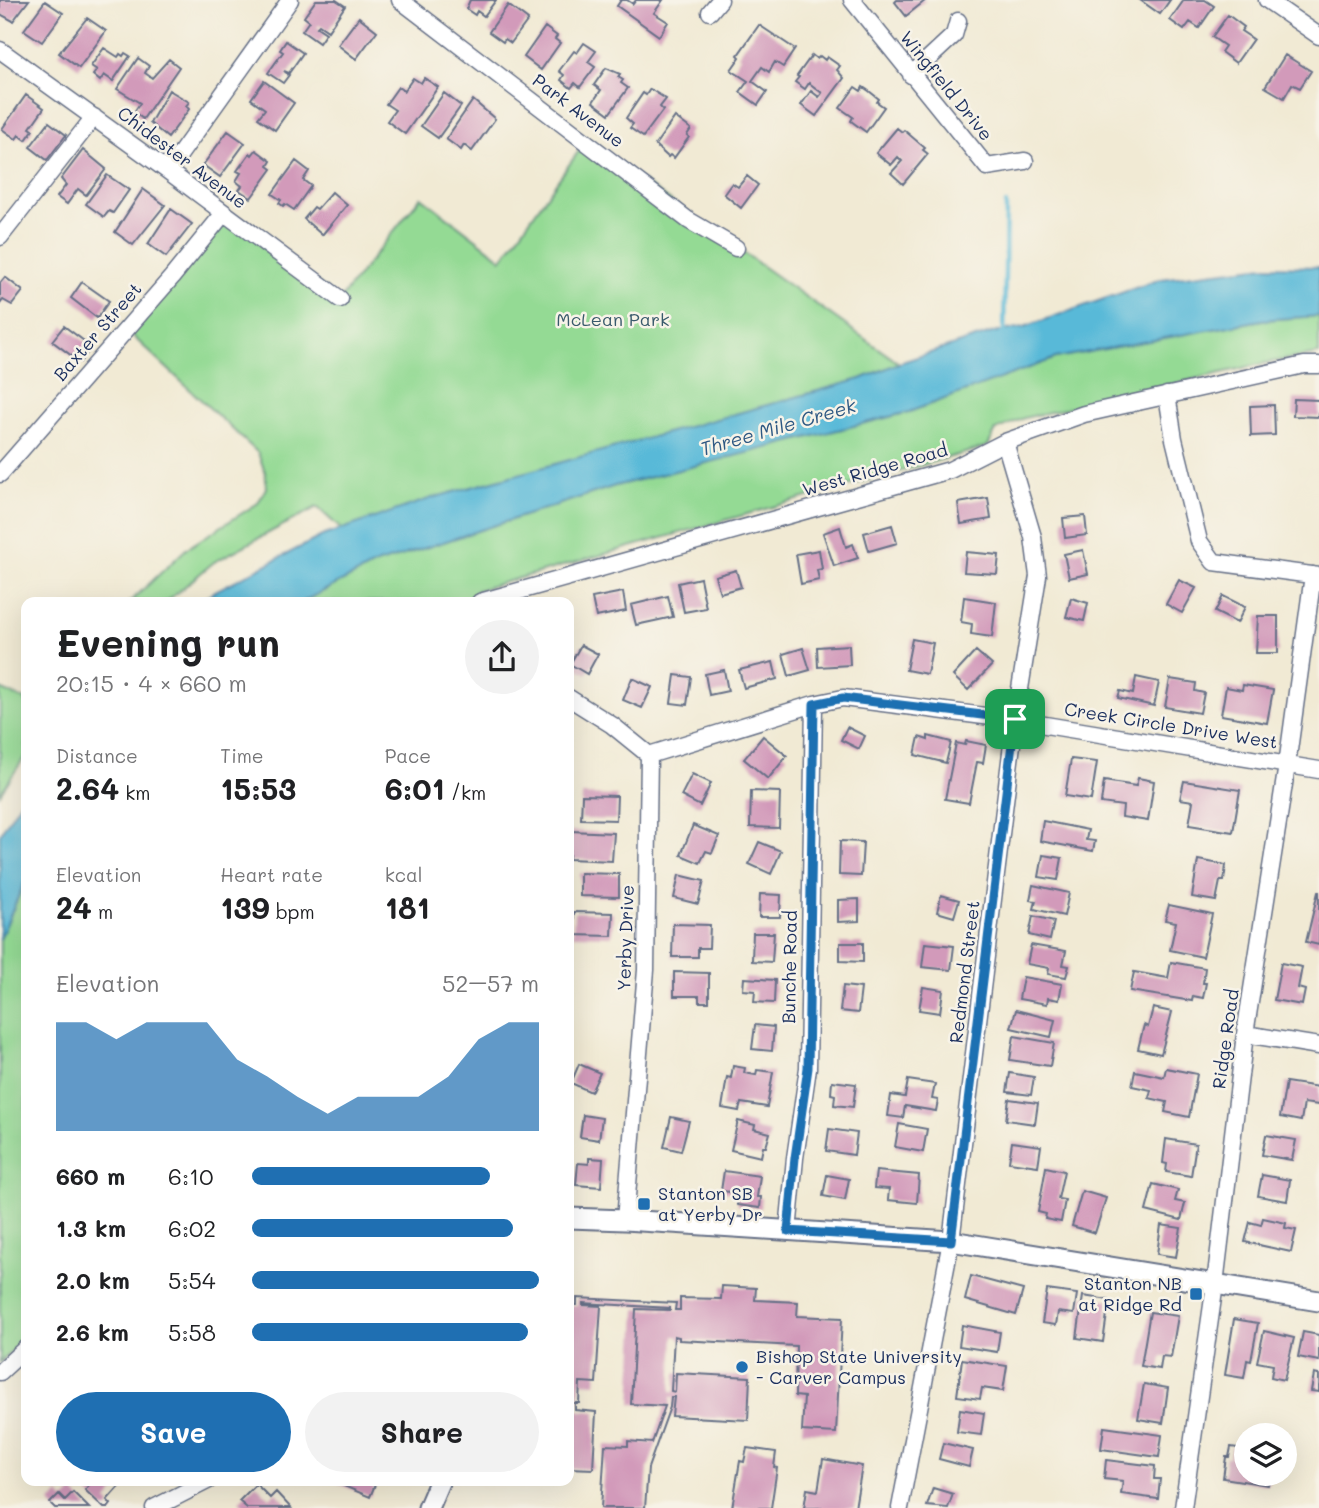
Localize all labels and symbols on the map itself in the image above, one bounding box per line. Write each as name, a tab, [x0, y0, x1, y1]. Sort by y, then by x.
street label: Wingfield Drive	[895, 26, 998, 145]
street label: Park Avenue	[528, 68, 629, 153]
street label: Chidester Avenue	[113, 101, 252, 214]
street label: Baxter Street	[48, 277, 147, 386]
park label: McLean Park	[556, 307, 670, 331]
water label: Three Mile Creek	[697, 392, 859, 461]
street label: West Ridge Road	[799, 437, 950, 501]
pin	[985, 689, 1045, 749]
street label: Creek Circle Drive West	[1063, 696, 1280, 754]
street label: Yerby Drive	[611, 884, 639, 991]
street label: Redmond Street	[943, 899, 985, 1045]
street label: Bunche Road	[776, 910, 802, 1024]
street label: Ridge Road	[1206, 987, 1244, 1090]
place label: Stanton SB at Yerby Dr	[658, 1181, 763, 1226]
marker: Stanton SB at Yerby Dr	[636, 1196, 652, 1212]
place label: Stanton NB at Ridge Rd	[1078, 1271, 1182, 1316]
marker: Stanton NB at Ridge Rd	[1188, 1286, 1204, 1302]
place label: Bishop State University - Carver Campus	[756, 1344, 962, 1389]
marker: Bishop State University - Carver Campus	[734, 1359, 750, 1375]

